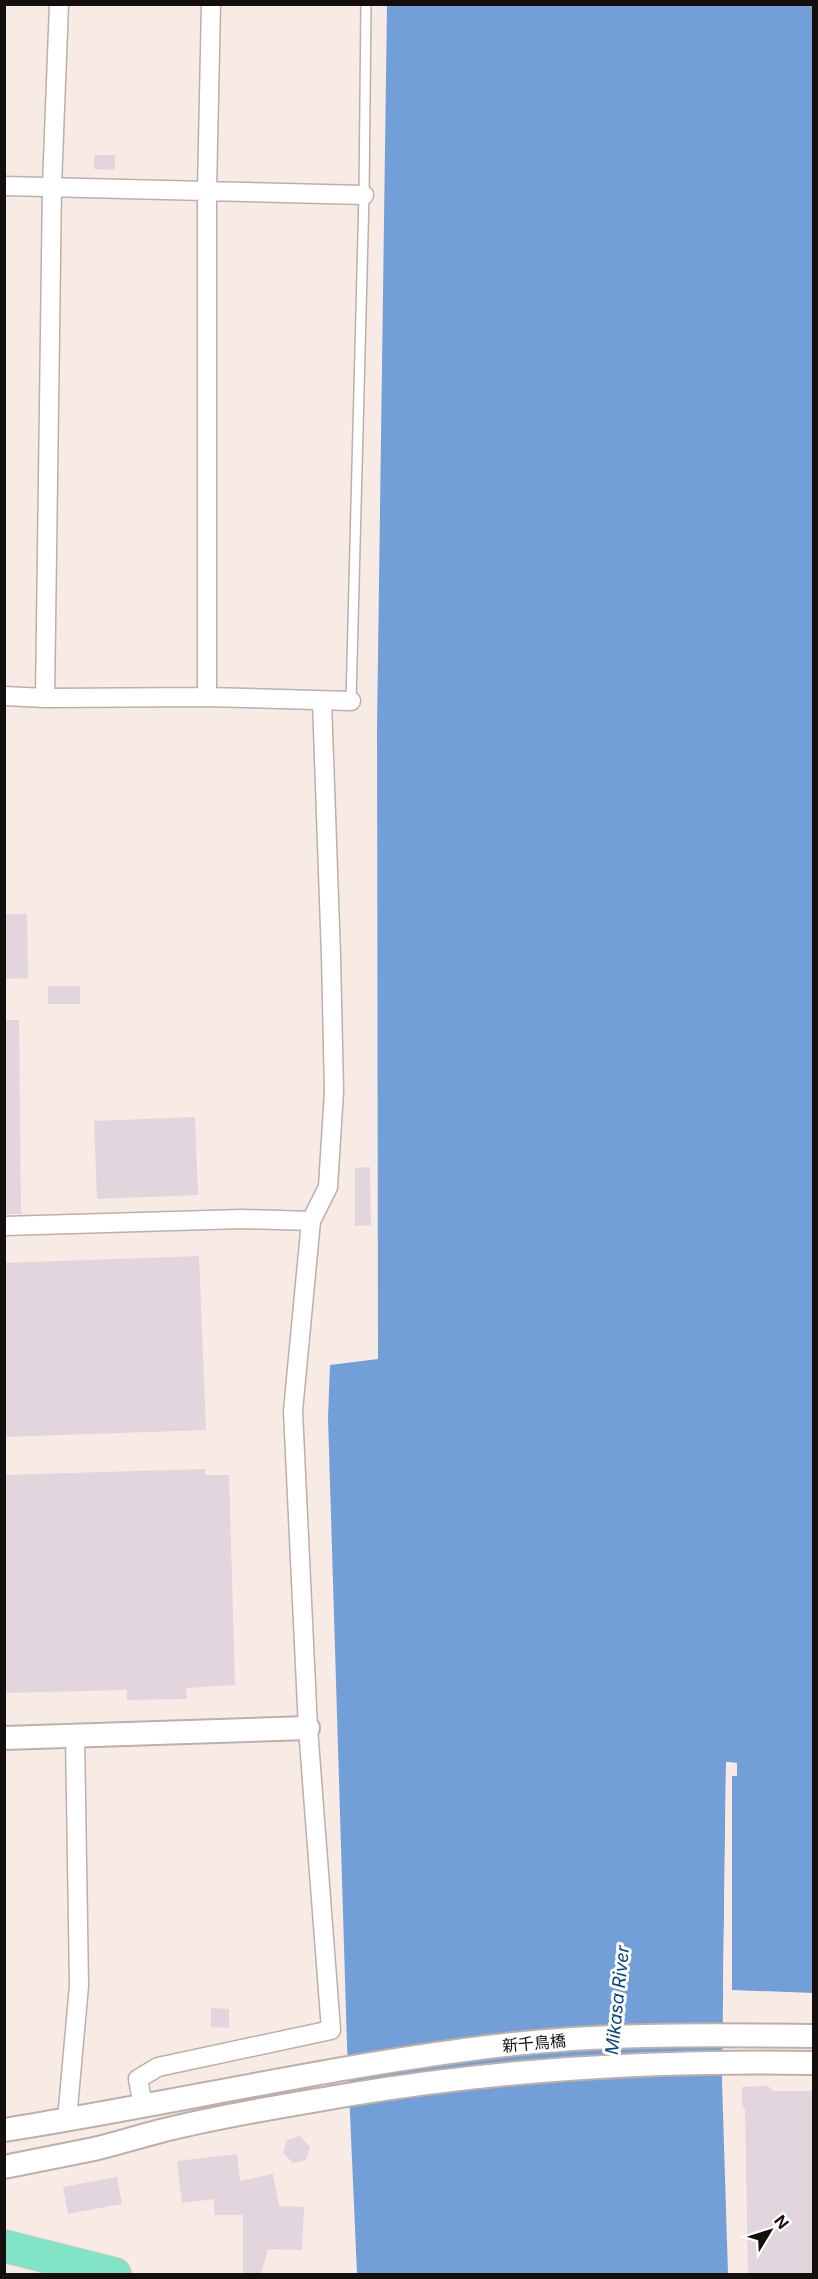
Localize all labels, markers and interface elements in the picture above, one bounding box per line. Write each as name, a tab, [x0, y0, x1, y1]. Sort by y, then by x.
water label: Mikasa River	[601, 1943, 633, 2056]
street label: 新千鳥橋	[501, 2030, 567, 2056]
north arrow	[740, 2201, 800, 2261]
text: N	[770, 2211, 793, 2233]

